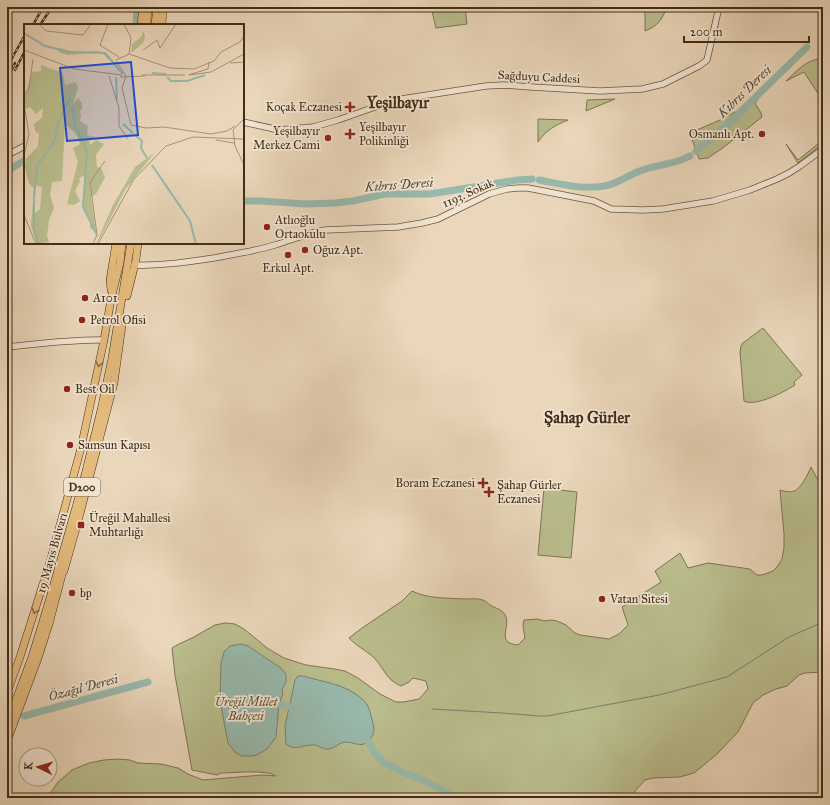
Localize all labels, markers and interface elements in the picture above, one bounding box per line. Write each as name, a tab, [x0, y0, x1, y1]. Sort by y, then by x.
scale bar	[684, 18, 809, 44]
inset map	[24, 24, 244, 244]
text: 200 m	[690, 25, 723, 39]
water label: Kıbrıs Deresi	[714, 62, 775, 122]
street label: Sağduyu Caddesi	[497, 68, 581, 87]
district label: Yeşilbayır	[366, 93, 430, 113]
place label: Koçak Eczanesi	[266, 100, 343, 114]
marker: Koçak Eczanesi	[345, 102, 355, 112]
place label: Yeşilbayır Polikinliği	[359, 120, 410, 149]
place label: Yeşilbayır Merkez Cami	[253, 124, 321, 152]
place label: Osmanlı Apt.	[689, 127, 754, 141]
marker: Yeşilbayır Polikinliği	[344, 128, 356, 140]
marker: Osmanlı Apt.	[757, 129, 767, 139]
marker: Yeşilbayır Merkez Cami	[323, 133, 333, 143]
water label: Kıbrıs Deresi	[363, 175, 434, 195]
street label: 1193. Sokak	[440, 175, 496, 211]
place label: Atlıoğlu Ortaokulu	[274, 213, 326, 241]
marker: Atlıoğlu Ortaokulu	[262, 222, 272, 232]
place label: Oğuz Apt.	[313, 243, 363, 258]
marker: Oğuz Apt.	[300, 245, 310, 255]
marker: Erkul Apt.	[283, 250, 293, 260]
place label: Erkul Apt.	[262, 261, 314, 275]
place label: A101	[92, 291, 118, 305]
marker: A101	[80, 293, 90, 303]
place label: Petrol Ofisi	[90, 313, 147, 327]
marker: Petrol Ofisi	[77, 315, 87, 325]
one-way arrow	[95, 361, 103, 367]
place label: Best Oil	[75, 382, 116, 396]
marker: Best Oil	[62, 384, 72, 394]
district label: Şahap Gürler	[544, 408, 631, 428]
place label: Samsun Kapısı	[78, 438, 151, 452]
marker: Samsun Kapısı	[65, 440, 75, 450]
place label: Boram Eczanesi	[395, 476, 476, 490]
road number: D200	[64, 478, 100, 496]
marker: Boram Eczanesi	[478, 478, 488, 488]
place label: Şahap Gürler Eczanesi	[497, 478, 562, 506]
marker: Şahap Gürler Eczanesi	[484, 487, 494, 497]
place label: Üreğil Mahallesi Muhtarlığı	[89, 510, 171, 540]
street label: 19 Mayıs Bulvarı	[34, 511, 70, 595]
marker: Üreğil Mahallesi Muhtarlığı	[76, 520, 86, 530]
place label: bp	[80, 586, 92, 600]
marker: bp	[67, 588, 77, 598]
place label: Vatan Sitesi	[609, 592, 669, 606]
marker: Vatan Sitesi	[597, 594, 607, 604]
one-way arrow	[31, 608, 40, 615]
water label: Özağıl Deresi	[47, 671, 120, 705]
park label: Üreğil Millet Bahçesi	[215, 694, 278, 723]
north arrow	[18, 747, 58, 787]
text: K	[22, 761, 35, 771]

